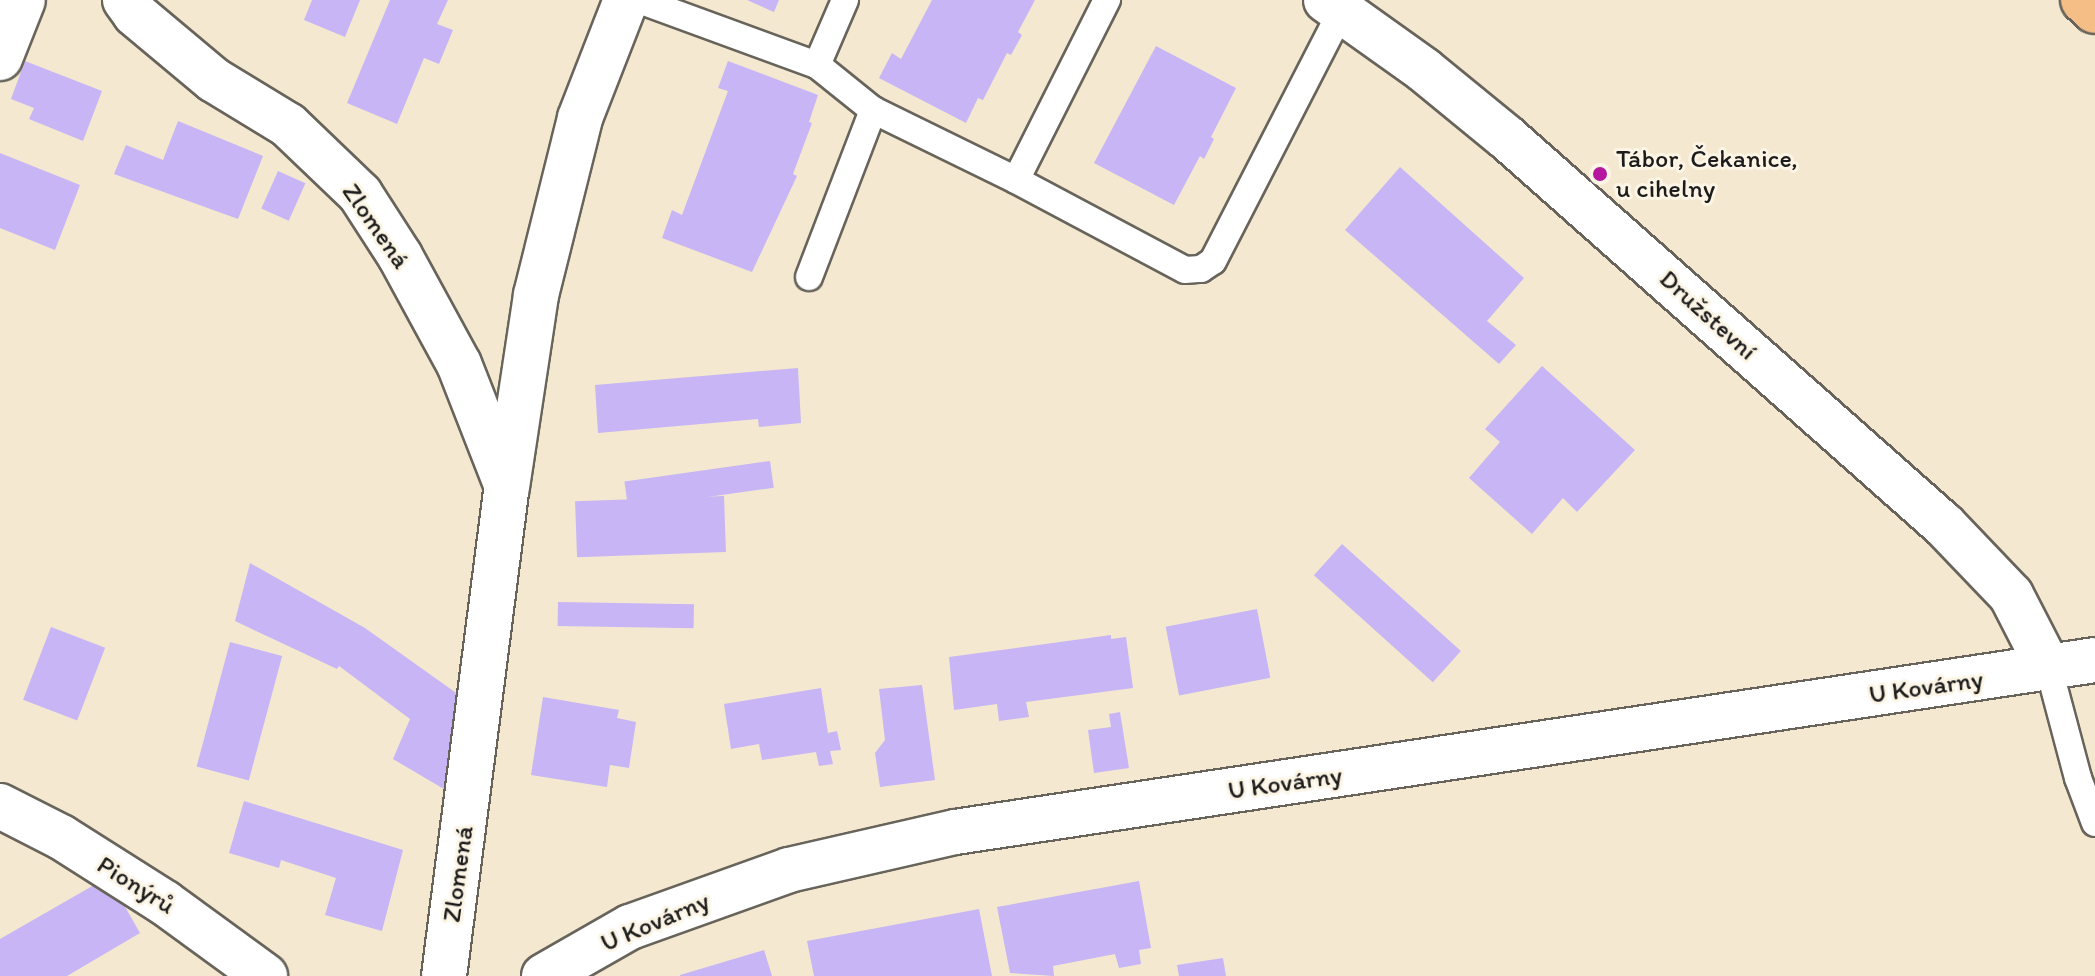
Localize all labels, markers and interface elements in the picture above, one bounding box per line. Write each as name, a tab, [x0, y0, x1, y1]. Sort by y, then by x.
place label: Tábor, Čekanice, u cihelny	[1616, 143, 1797, 204]
marker: Tábor, Čekanice, u cihelny	[1591, 165, 1609, 183]
street label: Zlomená	[335, 177, 417, 275]
street label: Družstevní	[1653, 263, 1763, 367]
street label: U Kovárny	[1867, 664, 1985, 710]
street label: U Kovárny	[1226, 760, 1344, 806]
street label: Zlomená	[436, 824, 480, 924]
street label: Pionýrů	[91, 849, 181, 921]
street label: U Kovárny	[596, 885, 714, 959]

